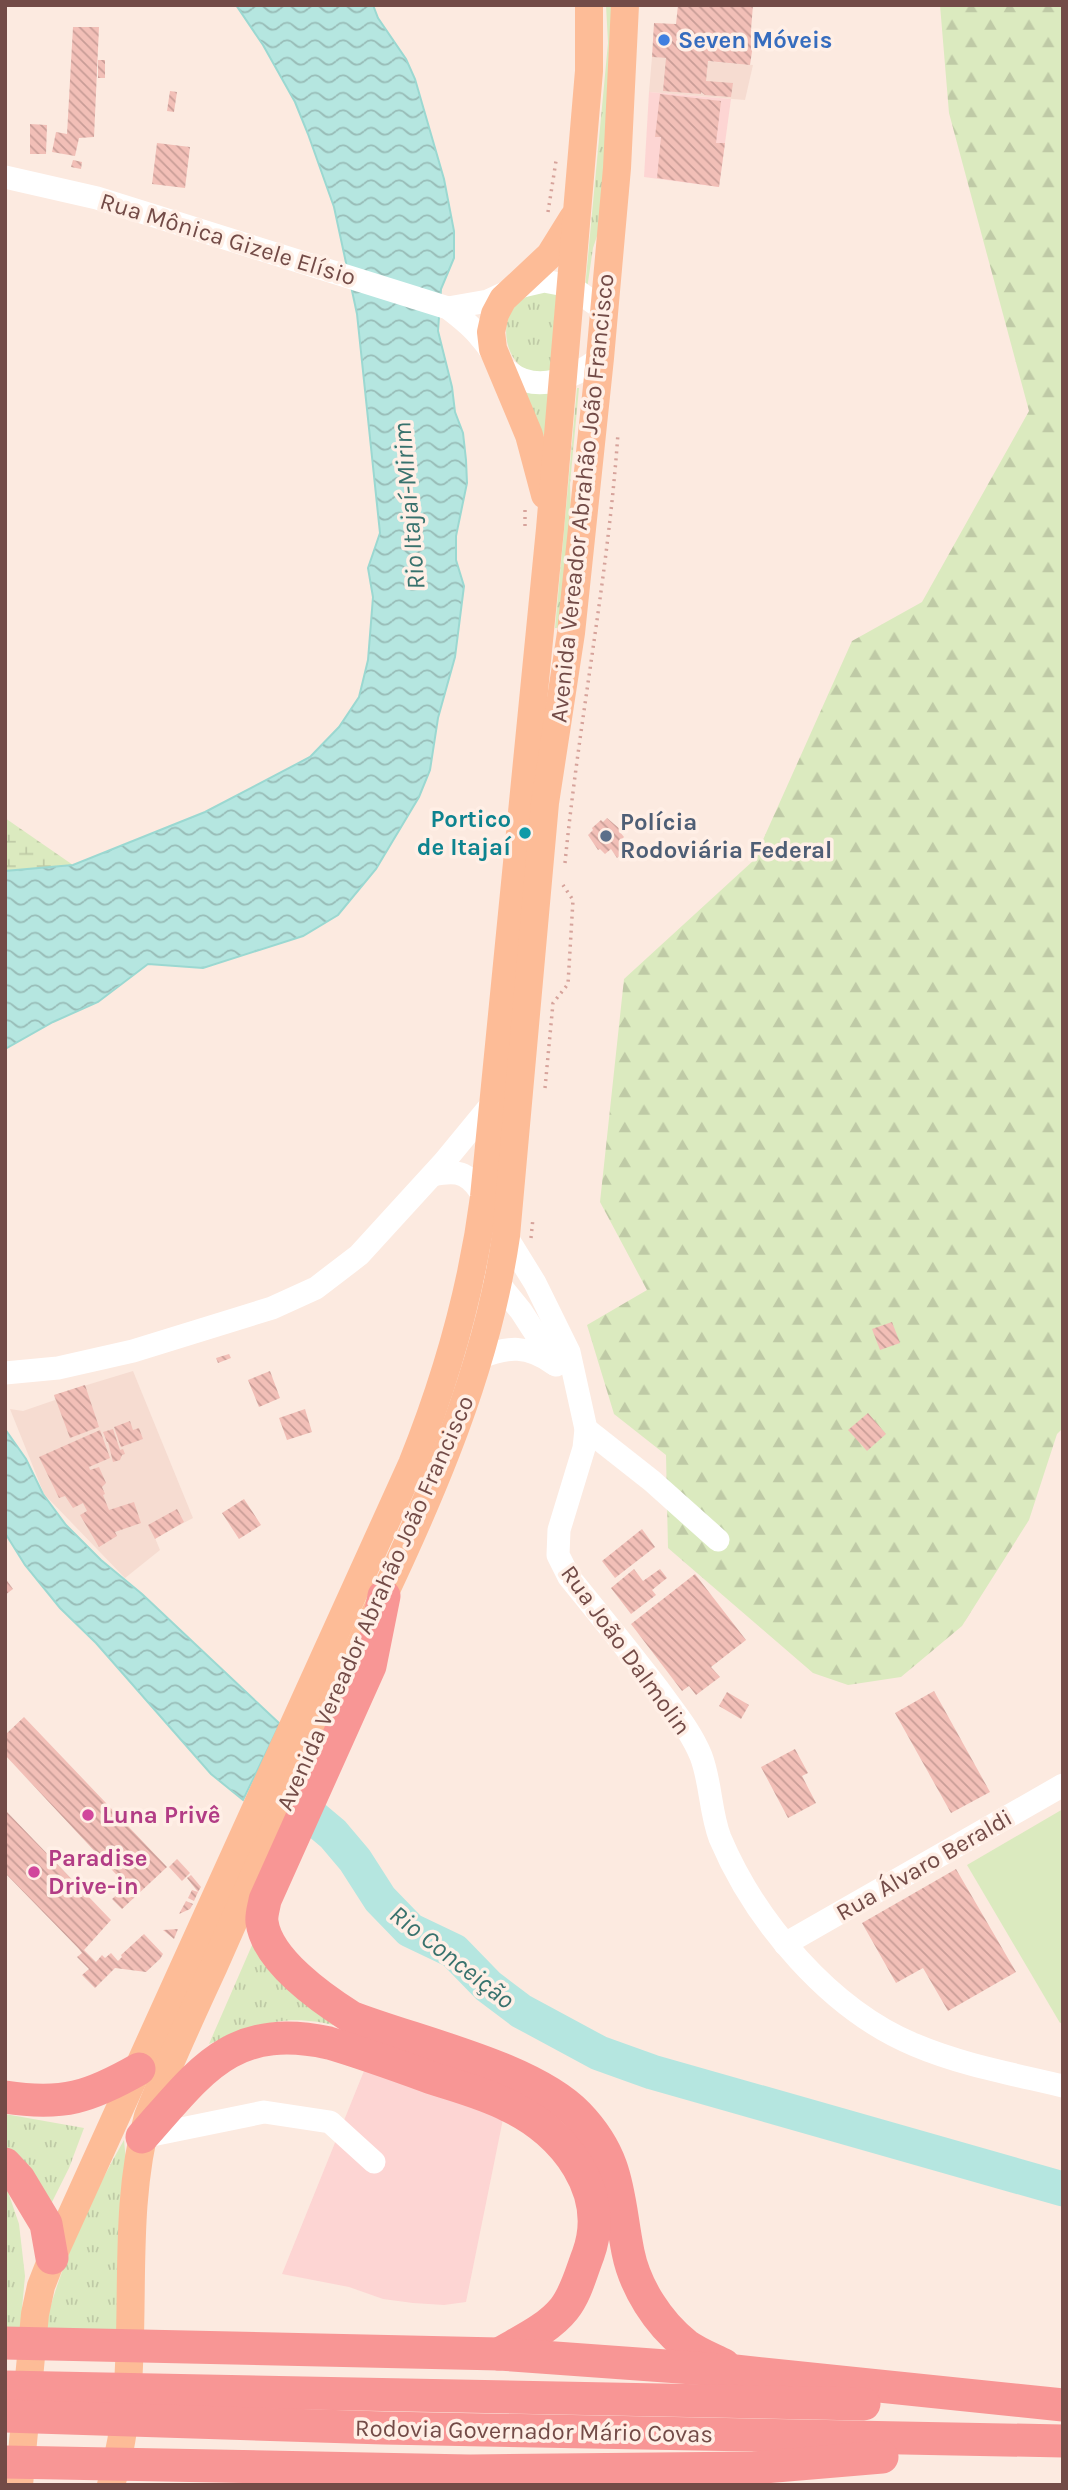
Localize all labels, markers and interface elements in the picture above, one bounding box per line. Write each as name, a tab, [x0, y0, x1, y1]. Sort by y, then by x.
place label: Seven Móveis	[678, 26, 833, 54]
marker: Seven Móveis	[656, 32, 672, 48]
street label: Rua Mônica Gizele Elísio	[97, 187, 359, 291]
street label: Avenida Vereador Abrahão João Francisco	[544, 272, 620, 724]
water label: Rio Itajaí-Mirim	[386, 421, 432, 591]
place label: Portico de Itajaí	[417, 805, 512, 861]
place label: Polícia Rodoviária Federal	[620, 808, 832, 864]
marker: Portico de Itajaí	[517, 825, 533, 841]
marker: Polícia Rodoviária Federal	[598, 828, 614, 844]
street label: Avenida Vereador Abrahão João Francisco	[270, 1391, 480, 1815]
street label: Rua João Dalmolin	[555, 1560, 697, 1740]
place label: Luna Privê	[102, 1801, 220, 1829]
street label: Rua Álvaro Beraldi	[830, 1802, 1017, 1927]
marker: Luna Privê	[80, 1807, 96, 1823]
place label: Paradise Drive-in	[48, 1844, 147, 1900]
marker: Paradise Drive-in	[26, 1864, 42, 1880]
water label: Rio Conceição	[383, 1899, 521, 2015]
street label: Rodovia Governador Mário Covas	[355, 2414, 713, 2448]

